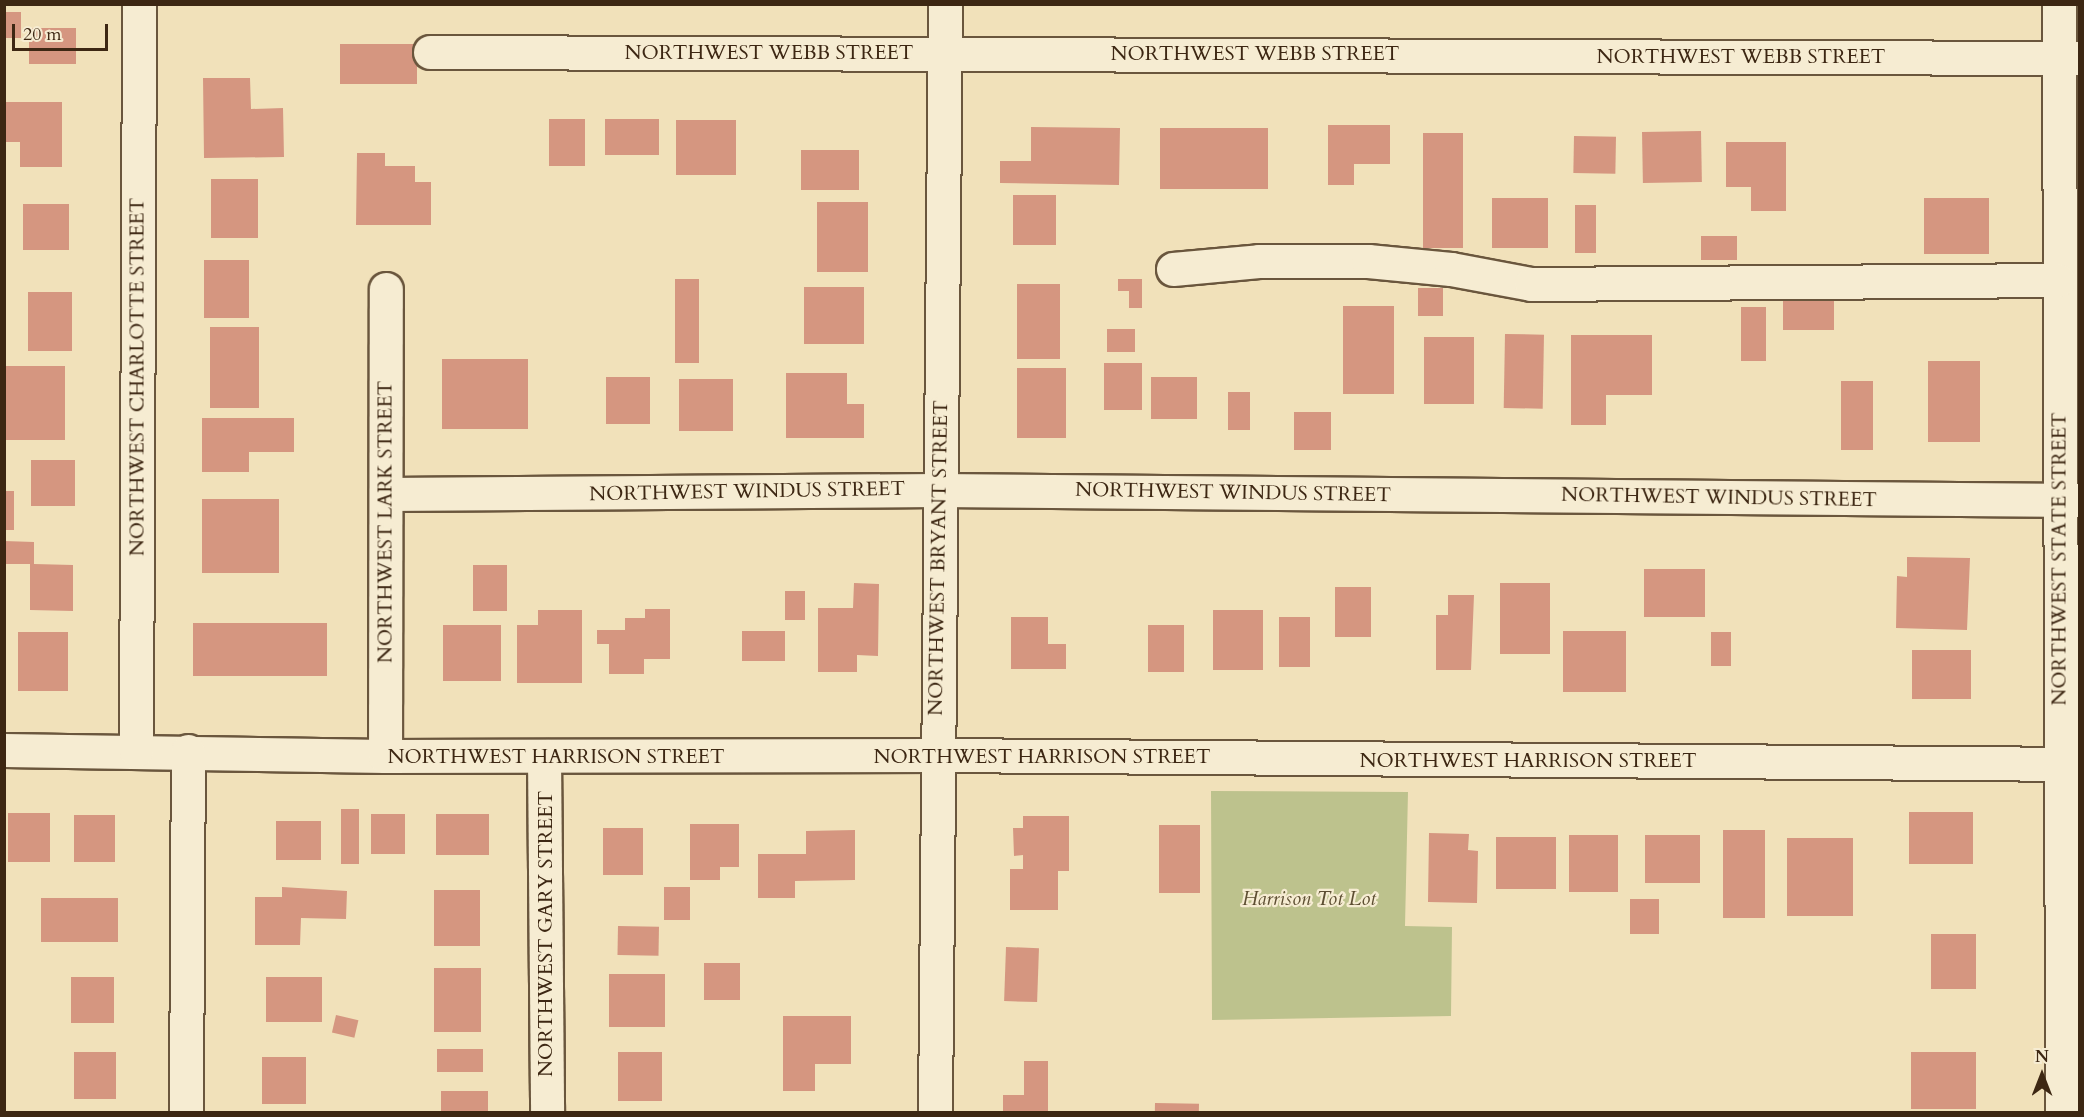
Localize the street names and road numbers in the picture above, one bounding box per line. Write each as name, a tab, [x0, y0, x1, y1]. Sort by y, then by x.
street label: NORTHWEST WEBB STREET	[625, 40, 913, 64]
street label: NORTHWEST WEBB STREET	[1111, 41, 1399, 65]
street label: NORTHWEST WEBB STREET	[1597, 44, 1885, 68]
street label: NORTHWEST CHARLOTTE STREET	[125, 198, 149, 556]
street label: NORTHWEST LARK STREET	[373, 381, 397, 663]
street label: NORTHWEST BRYANT STREET	[923, 400, 953, 716]
street label: NORTHWEST STATE STREET	[2047, 412, 2071, 706]
street label: NORTHWEST WINDUS STREET	[589, 476, 905, 506]
street label: NORTHWEST WINDUS STREET	[1075, 477, 1391, 507]
street label: NORTHWEST WINDUS STREET	[1561, 482, 1877, 512]
street label: NORTHWEST HARRISON STREET	[387, 744, 725, 768]
street label: NORTHWEST HARRISON STREET	[873, 744, 1211, 768]
street label: NORTHWEST HARRISON STREET	[1359, 748, 1697, 772]
street label: NORTHWEST GARY STREET	[533, 791, 557, 1077]

